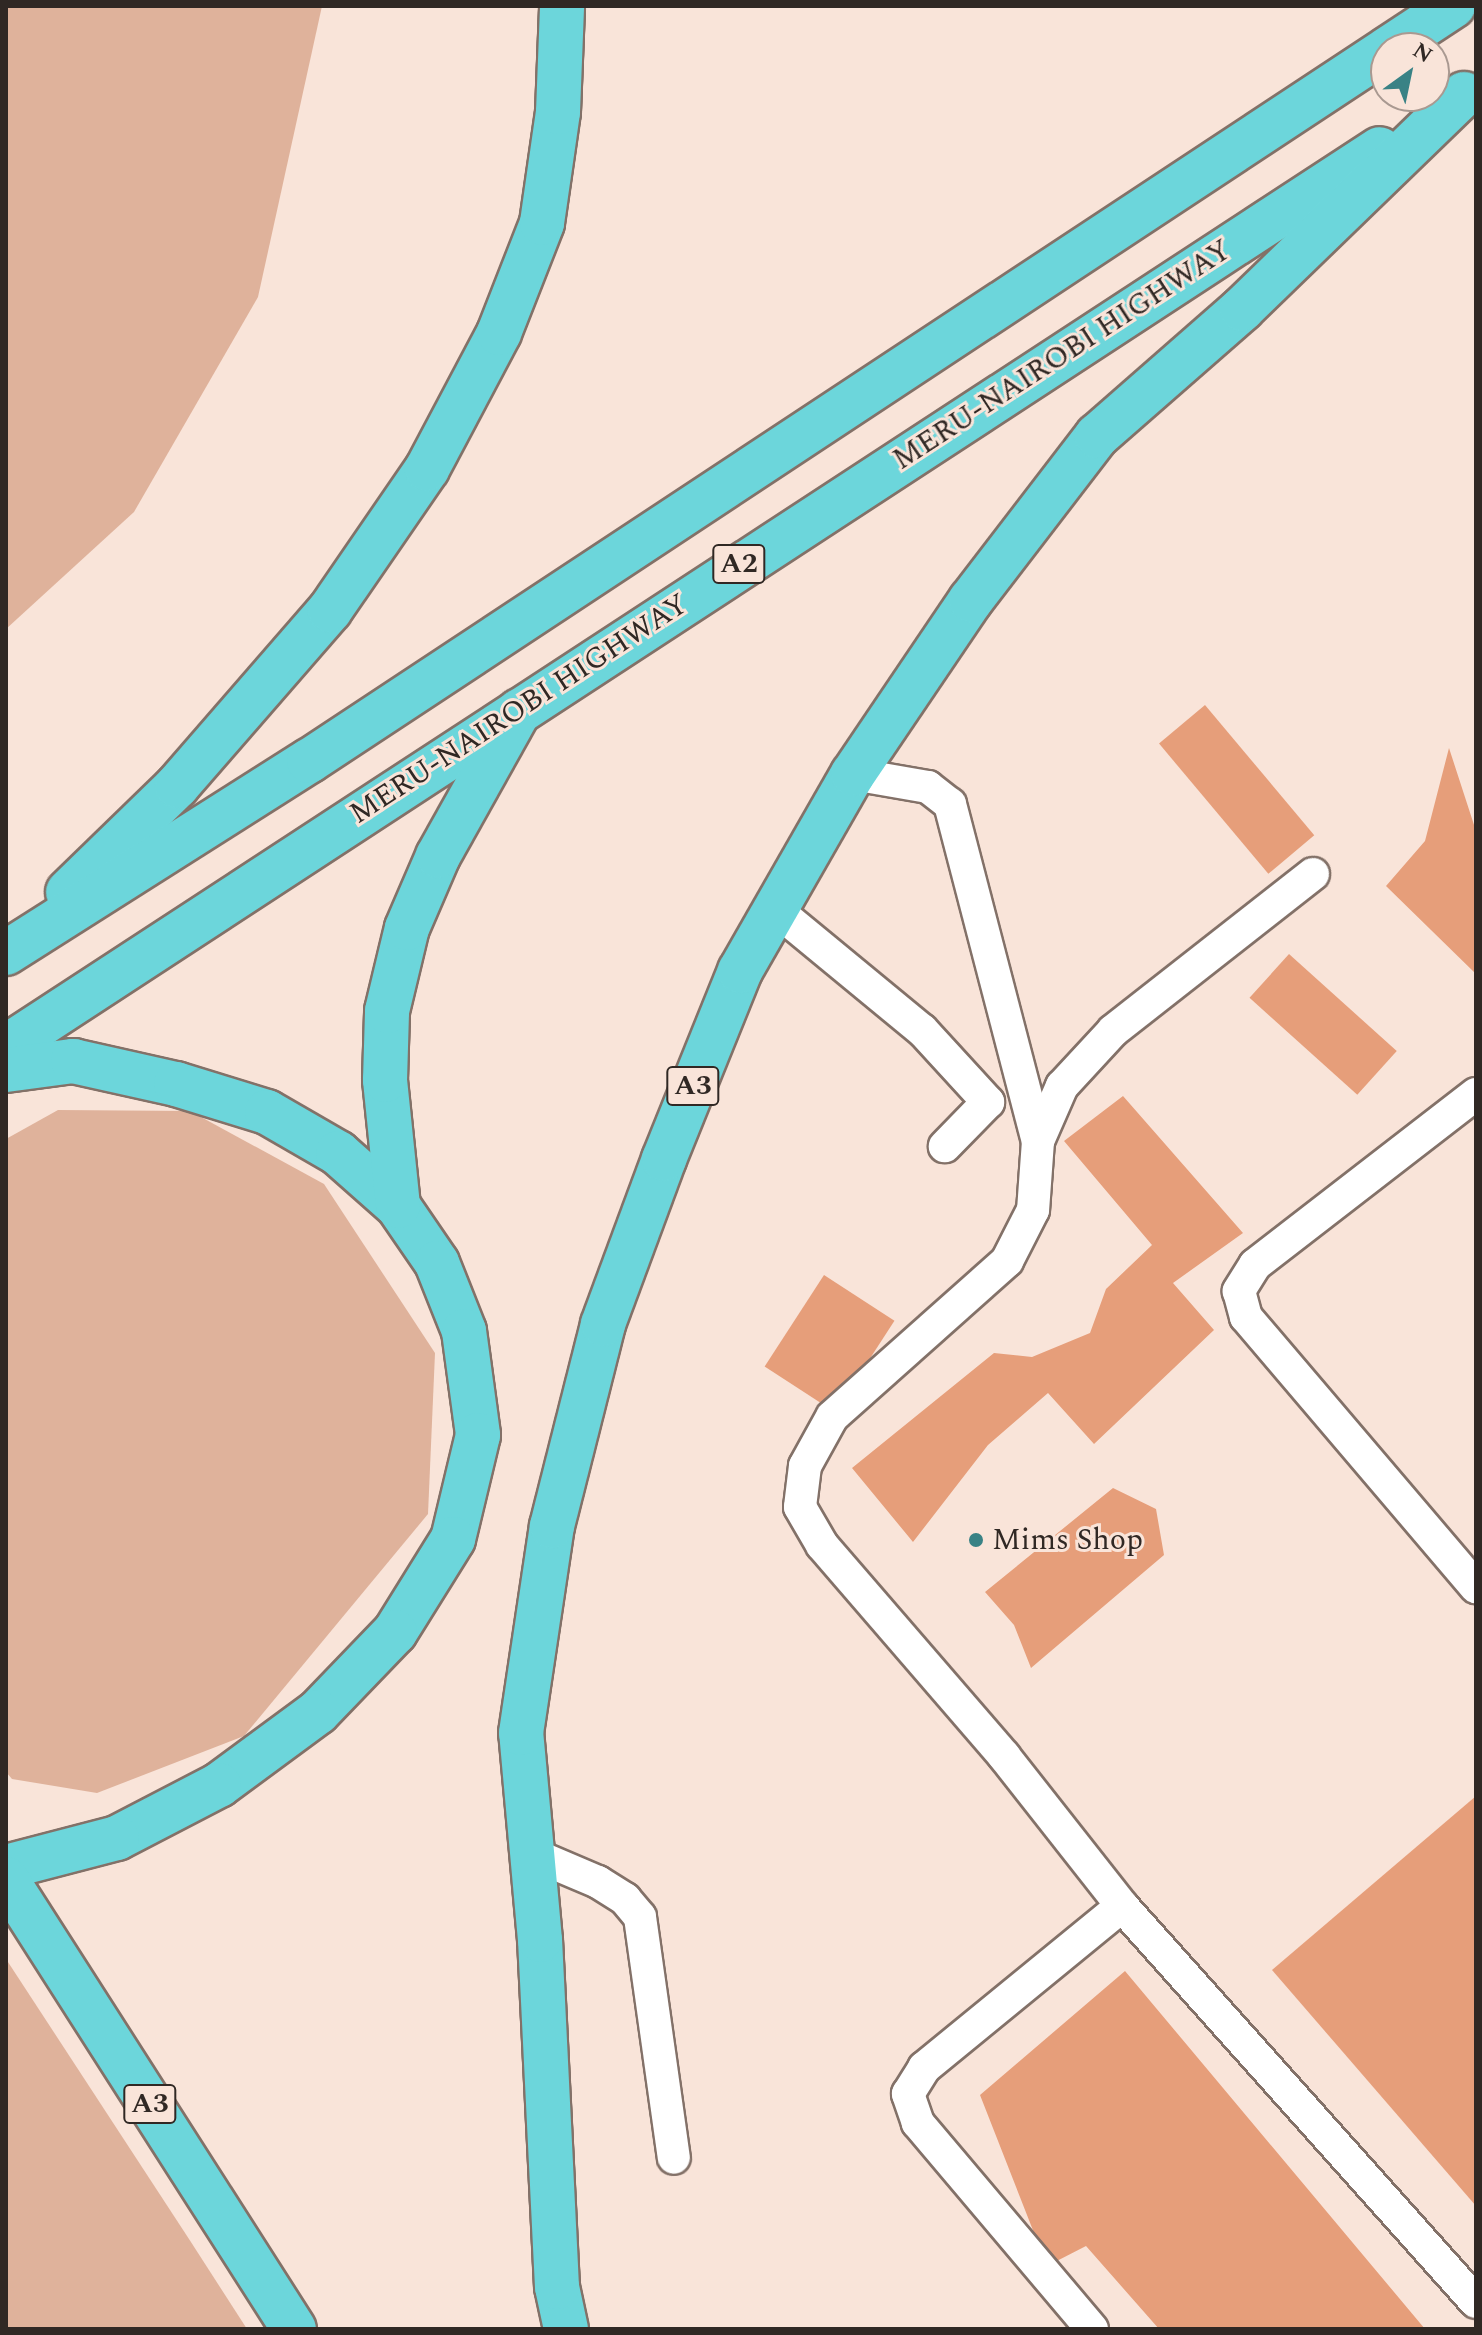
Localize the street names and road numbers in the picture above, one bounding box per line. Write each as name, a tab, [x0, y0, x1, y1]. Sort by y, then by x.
street label: MERU-NAIROBI HIGHWAY	[886, 232, 1238, 478]
road number: A2	[711, 540, 767, 588]
street label: MERU-NAIROBI HIGHWAY	[343, 586, 695, 832]
road number: A3	[665, 1062, 721, 1110]
road number: A3	[122, 2080, 178, 2128]

